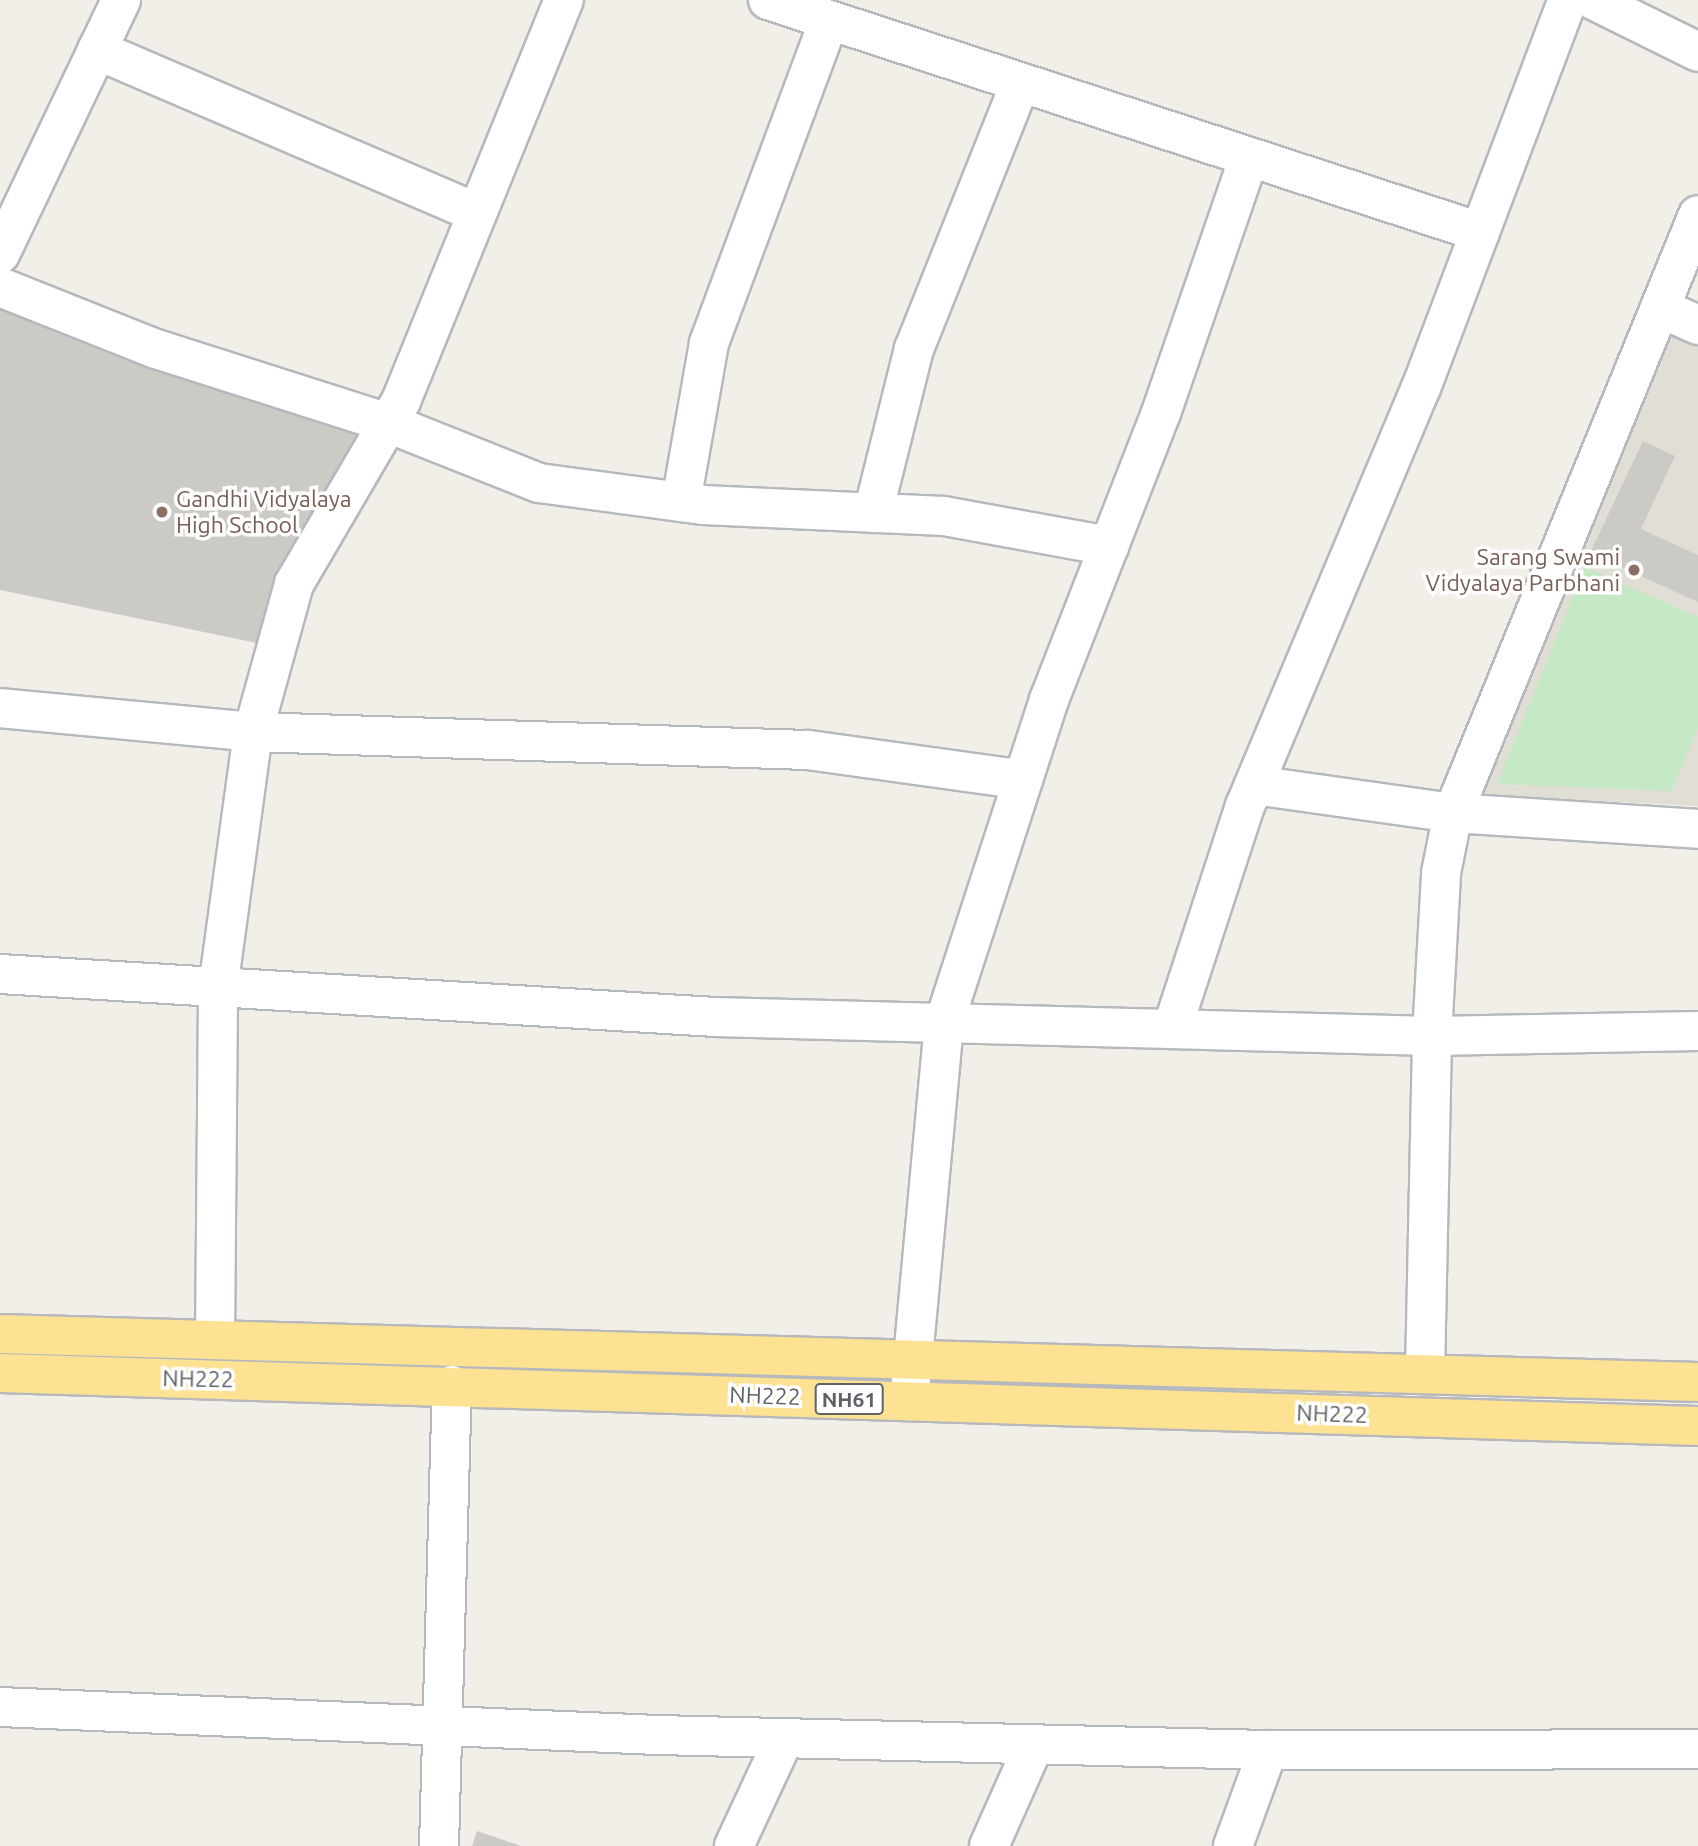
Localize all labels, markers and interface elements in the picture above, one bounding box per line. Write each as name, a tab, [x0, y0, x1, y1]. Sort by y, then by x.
place label: Gandhi Vidyalaya High School	[176, 485, 352, 539]
marker: Gandhi Vidyalaya High School	[154, 504, 170, 520]
place label: Sarang Swami Vidyalaya Parbhani	[1425, 543, 1620, 597]
marker: Sarang Swami Vidyalaya Parbhani	[1626, 562, 1642, 578]
street label: NH222	[162, 1365, 234, 1393]
street label: NH222	[729, 1381, 801, 1411]
road number: NH61	[814, 1382, 884, 1416]
street label: NH222	[1296, 1399, 1368, 1429]

